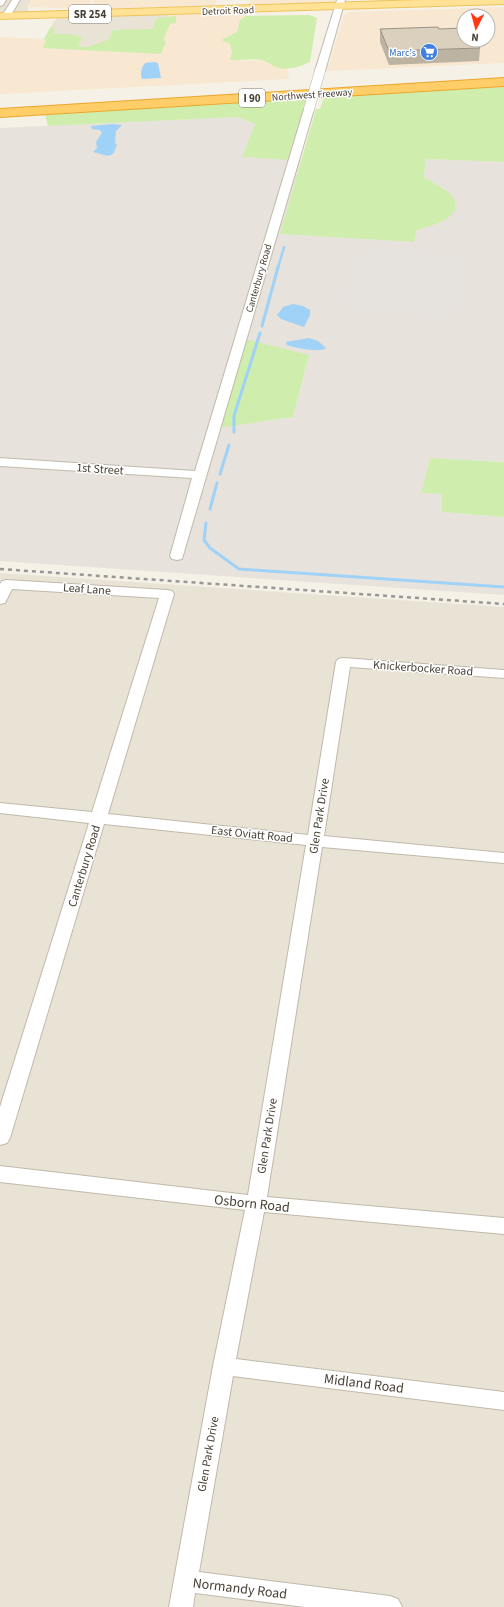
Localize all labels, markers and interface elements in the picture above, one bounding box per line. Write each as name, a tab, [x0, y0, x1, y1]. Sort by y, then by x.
street label: Detroit Road	[202, 3, 255, 19]
road number: SR 254	[69, 5, 111, 23]
north arrow	[456, 8, 496, 48]
text: N	[471, 30, 479, 45]
supermarket icon: Marc's	[419, 42, 439, 62]
place label: Marc's	[389, 46, 416, 60]
street label: Northwest Freeway	[271, 85, 353, 105]
road number: I 90	[239, 89, 265, 107]
street label: Canterbury Road	[242, 242, 275, 314]
street label: 1st Street	[76, 459, 124, 480]
street label: Leaf Lane	[63, 579, 111, 600]
street label: Knickerbocker Road	[372, 657, 474, 680]
street label: Glen Park Drive	[305, 777, 334, 855]
street label: East Oviatt Road	[210, 822, 294, 847]
street label: Canterbury Road	[64, 823, 105, 909]
street label: Glen Park Drive	[253, 1097, 282, 1175]
street label: Osborn Road	[213, 1190, 291, 1218]
street label: Midland Road	[323, 1369, 405, 1399]
street label: Glen Park Drive	[194, 1415, 223, 1493]
street label: Normandy Road	[192, 1573, 288, 1605]

